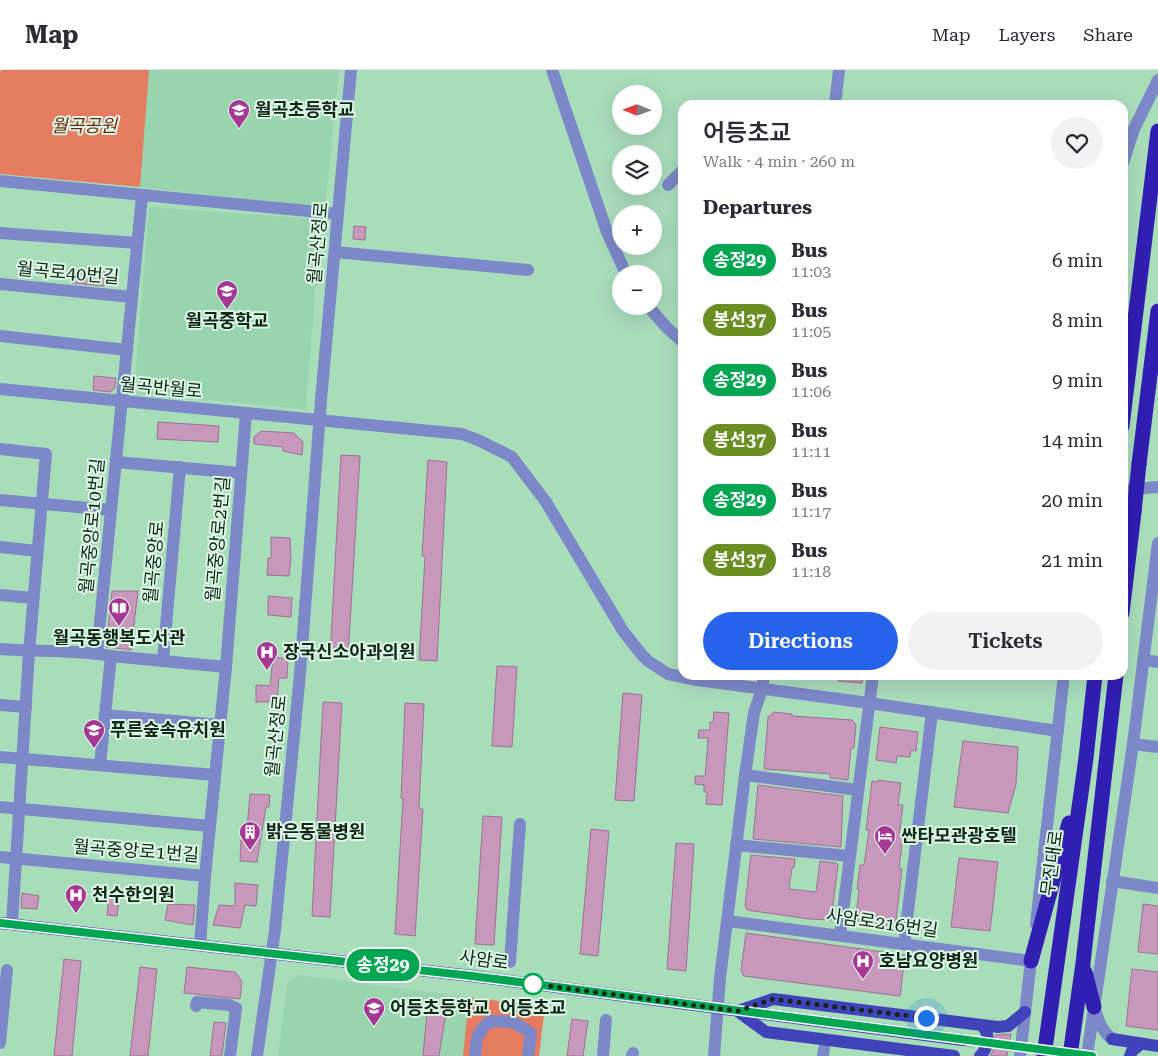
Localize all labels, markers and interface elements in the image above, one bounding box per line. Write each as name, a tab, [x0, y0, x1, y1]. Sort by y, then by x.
text: Map	[25, 21, 79, 49]
text: Map	[932, 24, 971, 45]
text: Layers	[999, 24, 1055, 45]
text: Share	[1083, 24, 1133, 45]
north arrow	[612, 85, 662, 135]
map controls	[612, 85, 662, 315]
school or university icon: 월곡초등학교	[227, 98, 251, 129]
place label: 월곡초등학교	[255, 99, 354, 120]
park label: 월곡공원	[51, 115, 119, 136]
button: heart	[1051, 117, 1103, 169]
text: 어등초교	[703, 119, 791, 147]
button: layers	[612, 145, 662, 195]
text: Walk · 4 min · 260 m	[703, 152, 855, 171]
text: Departures	[703, 196, 812, 219]
street label: 월곡산정로	[303, 201, 332, 285]
button: +	[612, 205, 662, 255]
text: Bus	[791, 239, 827, 262]
text: 송정29	[713, 249, 766, 270]
text: 6 min	[1052, 249, 1103, 272]
street label: 월곡로40번길	[16, 258, 120, 287]
text: 11:03	[791, 262, 831, 281]
button: −	[612, 265, 662, 315]
school or university icon: 월곡중학교	[215, 279, 239, 310]
text: Bus	[791, 299, 827, 322]
text: 봉선37	[713, 309, 766, 330]
text: 8 min	[1052, 309, 1103, 332]
place label: 월곡중학교	[186, 310, 268, 331]
text: 11:05	[791, 322, 831, 341]
text: Bus	[791, 359, 827, 382]
text: 송정29	[713, 369, 766, 390]
text: 9 min	[1052, 369, 1103, 392]
street label: 월곡반월로	[119, 373, 203, 402]
text: 11:06	[791, 382, 831, 401]
text: Bus	[791, 419, 827, 442]
text: 봉선37	[713, 429, 766, 450]
text: 14 min	[1041, 429, 1103, 452]
text: 11:11	[791, 442, 831, 461]
street label: 월곡중앙로10번길	[75, 457, 108, 595]
street label: 월곡중앙로2번길	[202, 475, 233, 603]
text: Bus	[791, 479, 827, 502]
text: 송정29	[713, 489, 766, 510]
text: 20 min	[1041, 489, 1103, 512]
text: 11:17	[791, 502, 831, 521]
street label: 월곡중앙로	[139, 520, 168, 604]
text: Bus	[791, 539, 827, 562]
text: 봉선37	[713, 549, 766, 570]
text: 21 min	[1041, 549, 1103, 572]
text: 11:18	[791, 562, 831, 581]
library icon: 월곡동행복도서관	[107, 596, 131, 627]
button: Directions	[703, 612, 898, 670]
button: Tickets	[908, 612, 1103, 670]
place label: 월곡동행복도서관	[53, 627, 186, 648]
hospital icon: 장국신소아과의원	[255, 640, 279, 671]
place label: 장국신소아과의원	[283, 641, 415, 662]
street label: 월곡산정로	[261, 694, 290, 778]
school or university icon: 푸른숲속유치원	[82, 718, 106, 749]
place label: 푸른숲속유치원	[110, 719, 226, 740]
building icon: 밝은동물병원	[238, 820, 262, 851]
place label: 밝은동물병원	[266, 821, 365, 842]
hotel icon: 싼타모관광호텔	[873, 824, 897, 855]
place label: 싼타모관광호텔	[901, 825, 1017, 846]
street label: 무진대로	[1036, 829, 1067, 897]
street label: 월곡중앙로1번길	[72, 836, 200, 865]
hospital icon: 천수한의원	[64, 883, 88, 914]
place label: 천수한의원	[92, 884, 175, 905]
street label: 사암로216번길	[825, 904, 940, 941]
street label: 사암로	[458, 946, 510, 973]
line badge: 송정29	[348, 949, 418, 981]
hospital icon: 호남요양병원	[851, 949, 875, 980]
place label: 호남요양병원	[879, 950, 978, 971]
text: 송정29	[356, 954, 410, 975]
marker: 어등초교	[522, 973, 544, 995]
school or university icon: 어등초등학교	[362, 996, 386, 1027]
place label: 어등초등학교	[390, 997, 489, 1018]
place label: 어등초교	[500, 997, 566, 1018]
your location	[914, 1006, 939, 1031]

